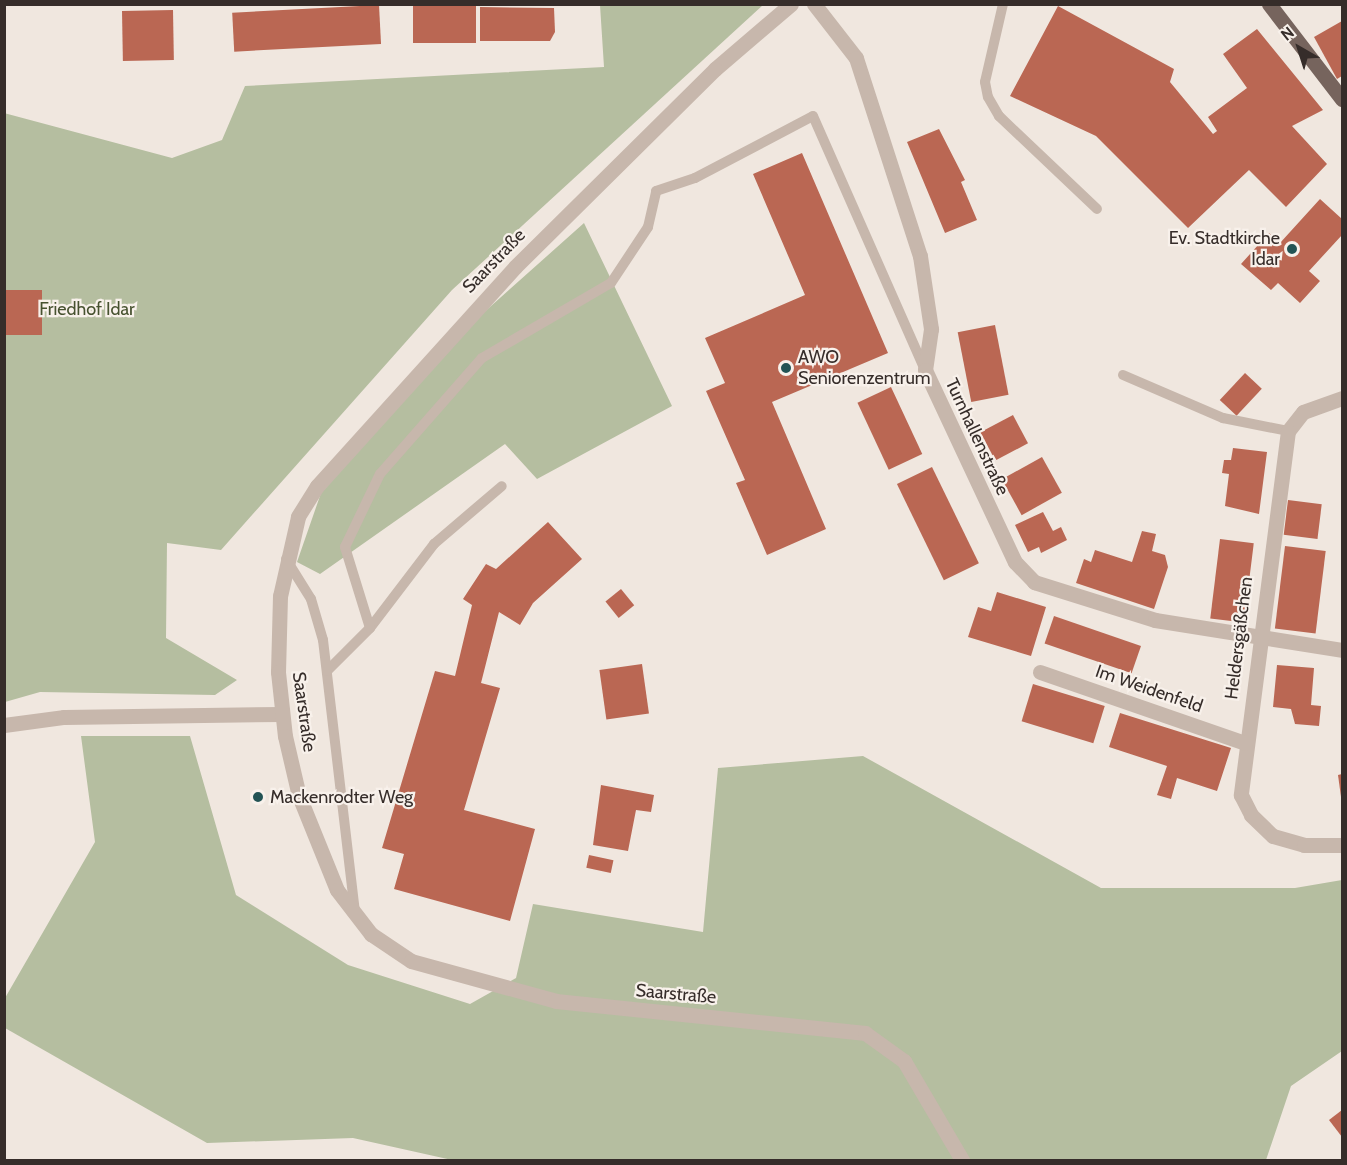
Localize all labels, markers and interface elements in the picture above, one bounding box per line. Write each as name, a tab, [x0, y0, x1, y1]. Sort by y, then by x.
north arrow	[1269, 18, 1329, 78]
text: N	[1277, 23, 1298, 45]
street label: Saarstraße	[458, 224, 530, 298]
place label: Ev. Stadtkirche Idar	[1169, 228, 1280, 270]
marker: Ev. Stadtkirche Idar	[1285, 242, 1299, 256]
park label: Friedhof Idar	[39, 298, 135, 320]
place label: AWO Seniorenzentrum	[798, 347, 931, 389]
marker: AWO Seniorenzentrum	[779, 361, 793, 375]
street label: Turnhallenstraße	[940, 375, 1014, 499]
street label: Heldersgäßchen	[1221, 576, 1257, 700]
street label: Im Weidenfeld	[1093, 661, 1205, 717]
street label: Saarstraße	[288, 671, 320, 753]
place label: Mackenrodter Weg	[270, 786, 413, 808]
marker: Mackenrodter Weg	[251, 790, 265, 804]
street label: Saarstraße	[635, 980, 717, 1008]

